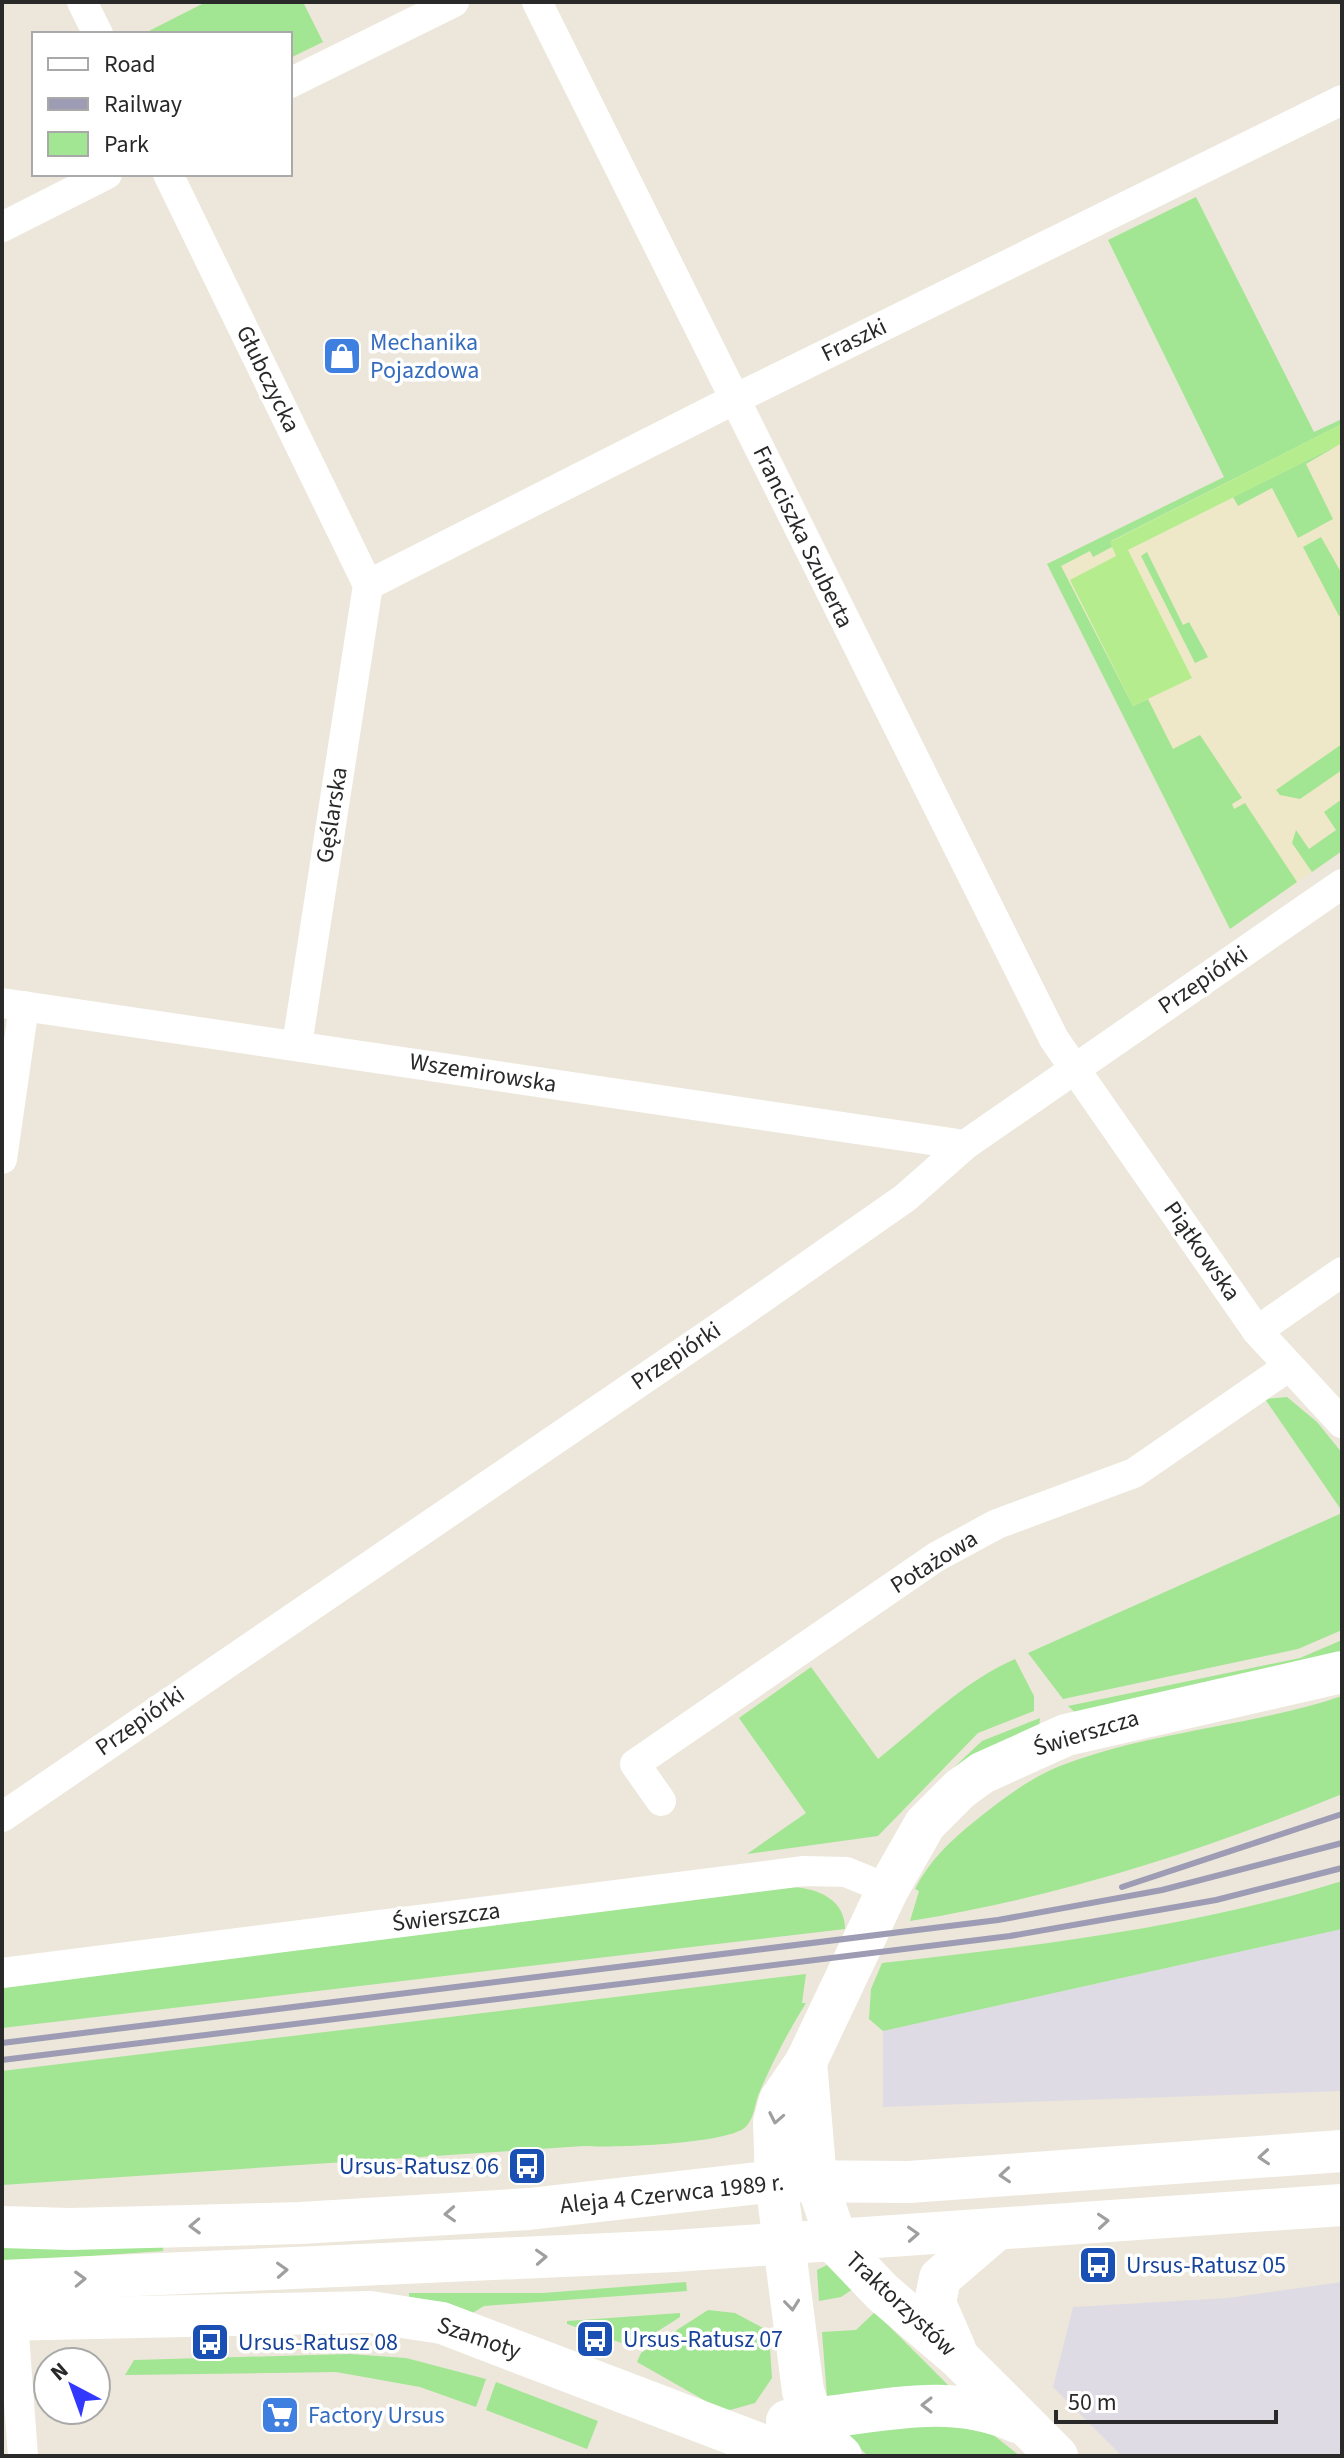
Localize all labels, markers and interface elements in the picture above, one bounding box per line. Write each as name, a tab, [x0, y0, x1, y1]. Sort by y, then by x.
legend	[32, 32, 292, 176]
text: Road	[104, 47, 156, 82]
text: Railway	[104, 87, 182, 122]
text: Park	[104, 127, 149, 162]
street label: Fraszki	[815, 309, 893, 371]
street label: Głubczycka	[227, 320, 309, 438]
place label: Mechanika Pojazdowa	[370, 325, 479, 388]
shop icon: Mechanika Pojazdowa	[321, 335, 363, 377]
street label: Franciszka Szuberta	[744, 440, 862, 634]
street label: Gęślarska	[307, 764, 357, 866]
street label: Przepiórki	[1151, 937, 1255, 1023]
street label: Wszemirowska	[407, 1044, 559, 1102]
street label: Piątkowska	[1155, 1194, 1249, 1308]
street label: Przepiórki	[624, 1313, 728, 1399]
street label: Potażowa	[883, 1521, 985, 1603]
street label: Przepiórki	[88, 1677, 192, 1765]
street label: Świerszcza	[1029, 1700, 1143, 1766]
street label: Świerszcza	[390, 1893, 502, 1941]
one-way arrow	[769, 2111, 786, 2124]
bus stop icon: Ursus-Ratusz 06	[506, 2145, 548, 2187]
one-way arrow	[1257, 2148, 1270, 2165]
place label: Ursus-Ratusz 06	[339, 2149, 499, 2184]
street label: Aleja 4 Czerwca 1989 r.	[558, 2165, 786, 2223]
one-way arrow	[998, 2166, 1011, 2183]
one-way arrow	[443, 2205, 456, 2222]
one-way arrow	[1097, 2213, 1110, 2230]
one-way arrow	[188, 2217, 201, 2234]
one-way arrow	[907, 2226, 920, 2243]
street label: Traktorzystów	[838, 2243, 964, 2365]
bus stop icon: Ursus-Ratusz 05	[1077, 2244, 1119, 2286]
place label: Ursus-Ratusz 05	[1126, 2248, 1286, 2283]
one-way arrow	[535, 2249, 548, 2266]
one-way arrow	[276, 2262, 289, 2279]
one-way arrow	[74, 2271, 87, 2288]
one-way arrow	[784, 2299, 801, 2312]
street label: Szamoty	[432, 2307, 526, 2369]
bus stop icon: Ursus-Ratusz 07	[574, 2318, 616, 2360]
bus stop icon: Ursus-Ratusz 08	[189, 2321, 231, 2363]
place label: Ursus-Ratusz 07	[623, 2322, 783, 2357]
place label: Ursus-Ratusz 08	[238, 2325, 398, 2360]
north arrow	[32, 2346, 112, 2426]
text: N	[44, 2355, 76, 2389]
scale bar	[1056, 2374, 1276, 2424]
text: 50 m	[1068, 2385, 1117, 2420]
supermarket icon: Factory Ursus	[259, 2394, 301, 2436]
one-way arrow	[920, 2396, 933, 2414]
place label: Factory Ursus	[308, 2398, 444, 2433]

